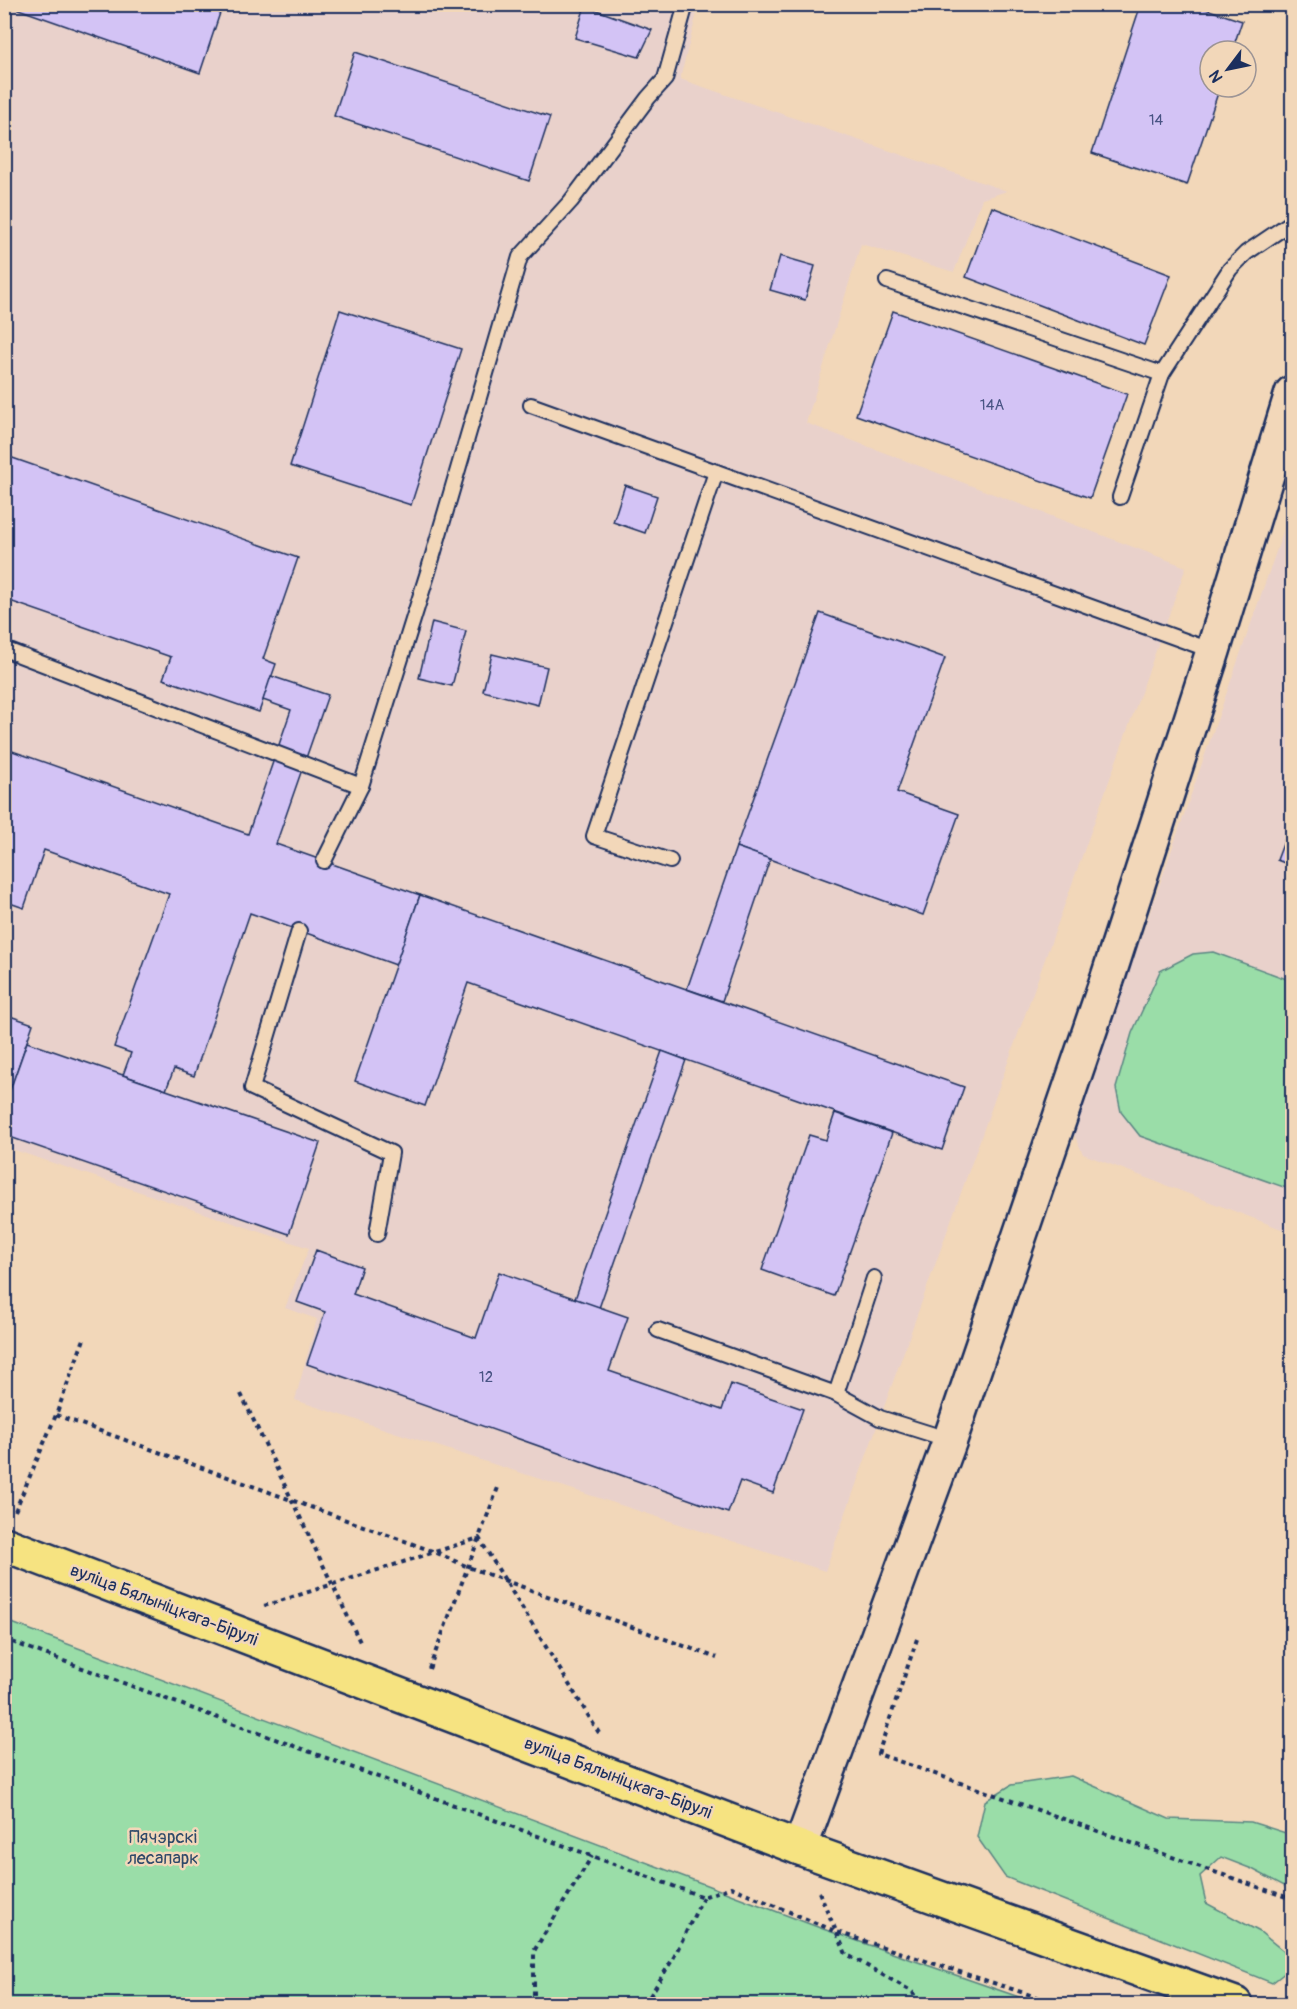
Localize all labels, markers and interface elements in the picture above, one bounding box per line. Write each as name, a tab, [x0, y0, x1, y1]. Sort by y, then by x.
north arrow	[1198, 39, 1258, 99]
text: N	[1205, 66, 1227, 86]
house number: 14	[1149, 111, 1164, 130]
house number: 14А	[980, 396, 1004, 415]
house number: 12	[479, 1368, 493, 1387]
street label: вуліца Бялыніцкага-Бірулі	[67, 1559, 261, 1651]
street label: вуліца Бялыніцкага-Бірулі	[521, 1732, 715, 1824]
park label: Пячэрскі лесапарк	[127, 1826, 199, 1870]

